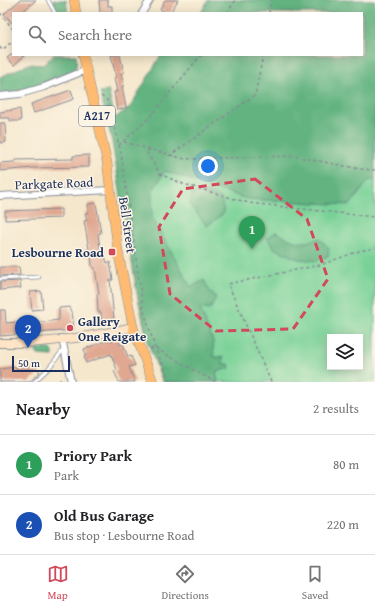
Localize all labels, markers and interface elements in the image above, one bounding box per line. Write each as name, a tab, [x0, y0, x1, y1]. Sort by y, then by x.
search box	[12, 12, 363, 56]
icon: search	[26, 23, 48, 45]
text: Search here	[58, 24, 132, 45]
road number: A217	[79, 106, 115, 126]
your location	[198, 156, 218, 176]
street label: Parkgate Road	[14, 173, 94, 194]
street label: Bell Street	[114, 196, 141, 255]
pin: 1	[239, 216, 265, 249]
place label: Lesbourne Road	[12, 243, 105, 262]
marker: Lesbourne Road	[107, 247, 117, 257]
place label: Gallery One Reigate	[78, 312, 146, 346]
pin: 2	[15, 315, 41, 348]
marker: Gallery One Reigate	[65, 323, 75, 333]
map controls	[327, 334, 363, 370]
button: layers	[327, 334, 363, 370]
scale bar	[12, 354, 70, 373]
text: 50 m	[18, 355, 40, 371]
text: Nearby	[16, 396, 70, 421]
text: 2 results	[313, 399, 359, 418]
text: Priory Park	[54, 445, 132, 466]
text: 1	[26, 455, 32, 474]
text: 80 m	[333, 455, 359, 474]
text: Park	[54, 466, 79, 485]
text: Old Bus Garage	[54, 505, 154, 526]
text: 2	[26, 515, 32, 534]
text: 220 m	[327, 515, 359, 534]
text: Bus stop · Lesbourne Road	[54, 526, 195, 545]
tab: Map	[47, 563, 69, 603]
tab: Directions	[162, 563, 209, 603]
tab: Saved	[302, 563, 328, 603]

